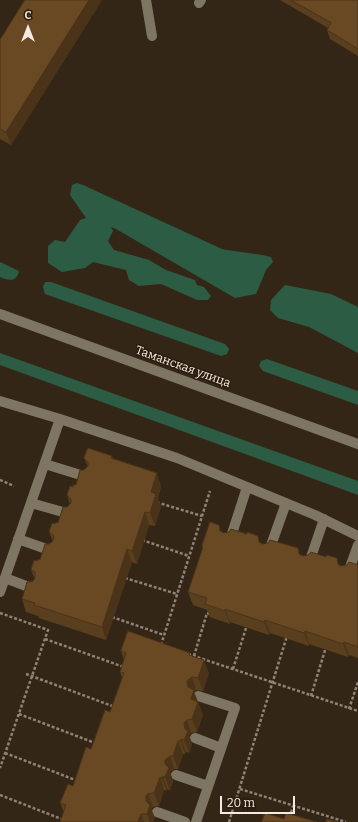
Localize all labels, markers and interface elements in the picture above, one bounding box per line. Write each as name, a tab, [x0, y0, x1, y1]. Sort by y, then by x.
north arrow	[8, 8, 48, 48]
text: С	[25, 9, 31, 22]
street label: Таманская улица	[133, 343, 233, 391]
scale bar	[222, 788, 297, 814]
text: 20 m	[227, 796, 255, 810]

